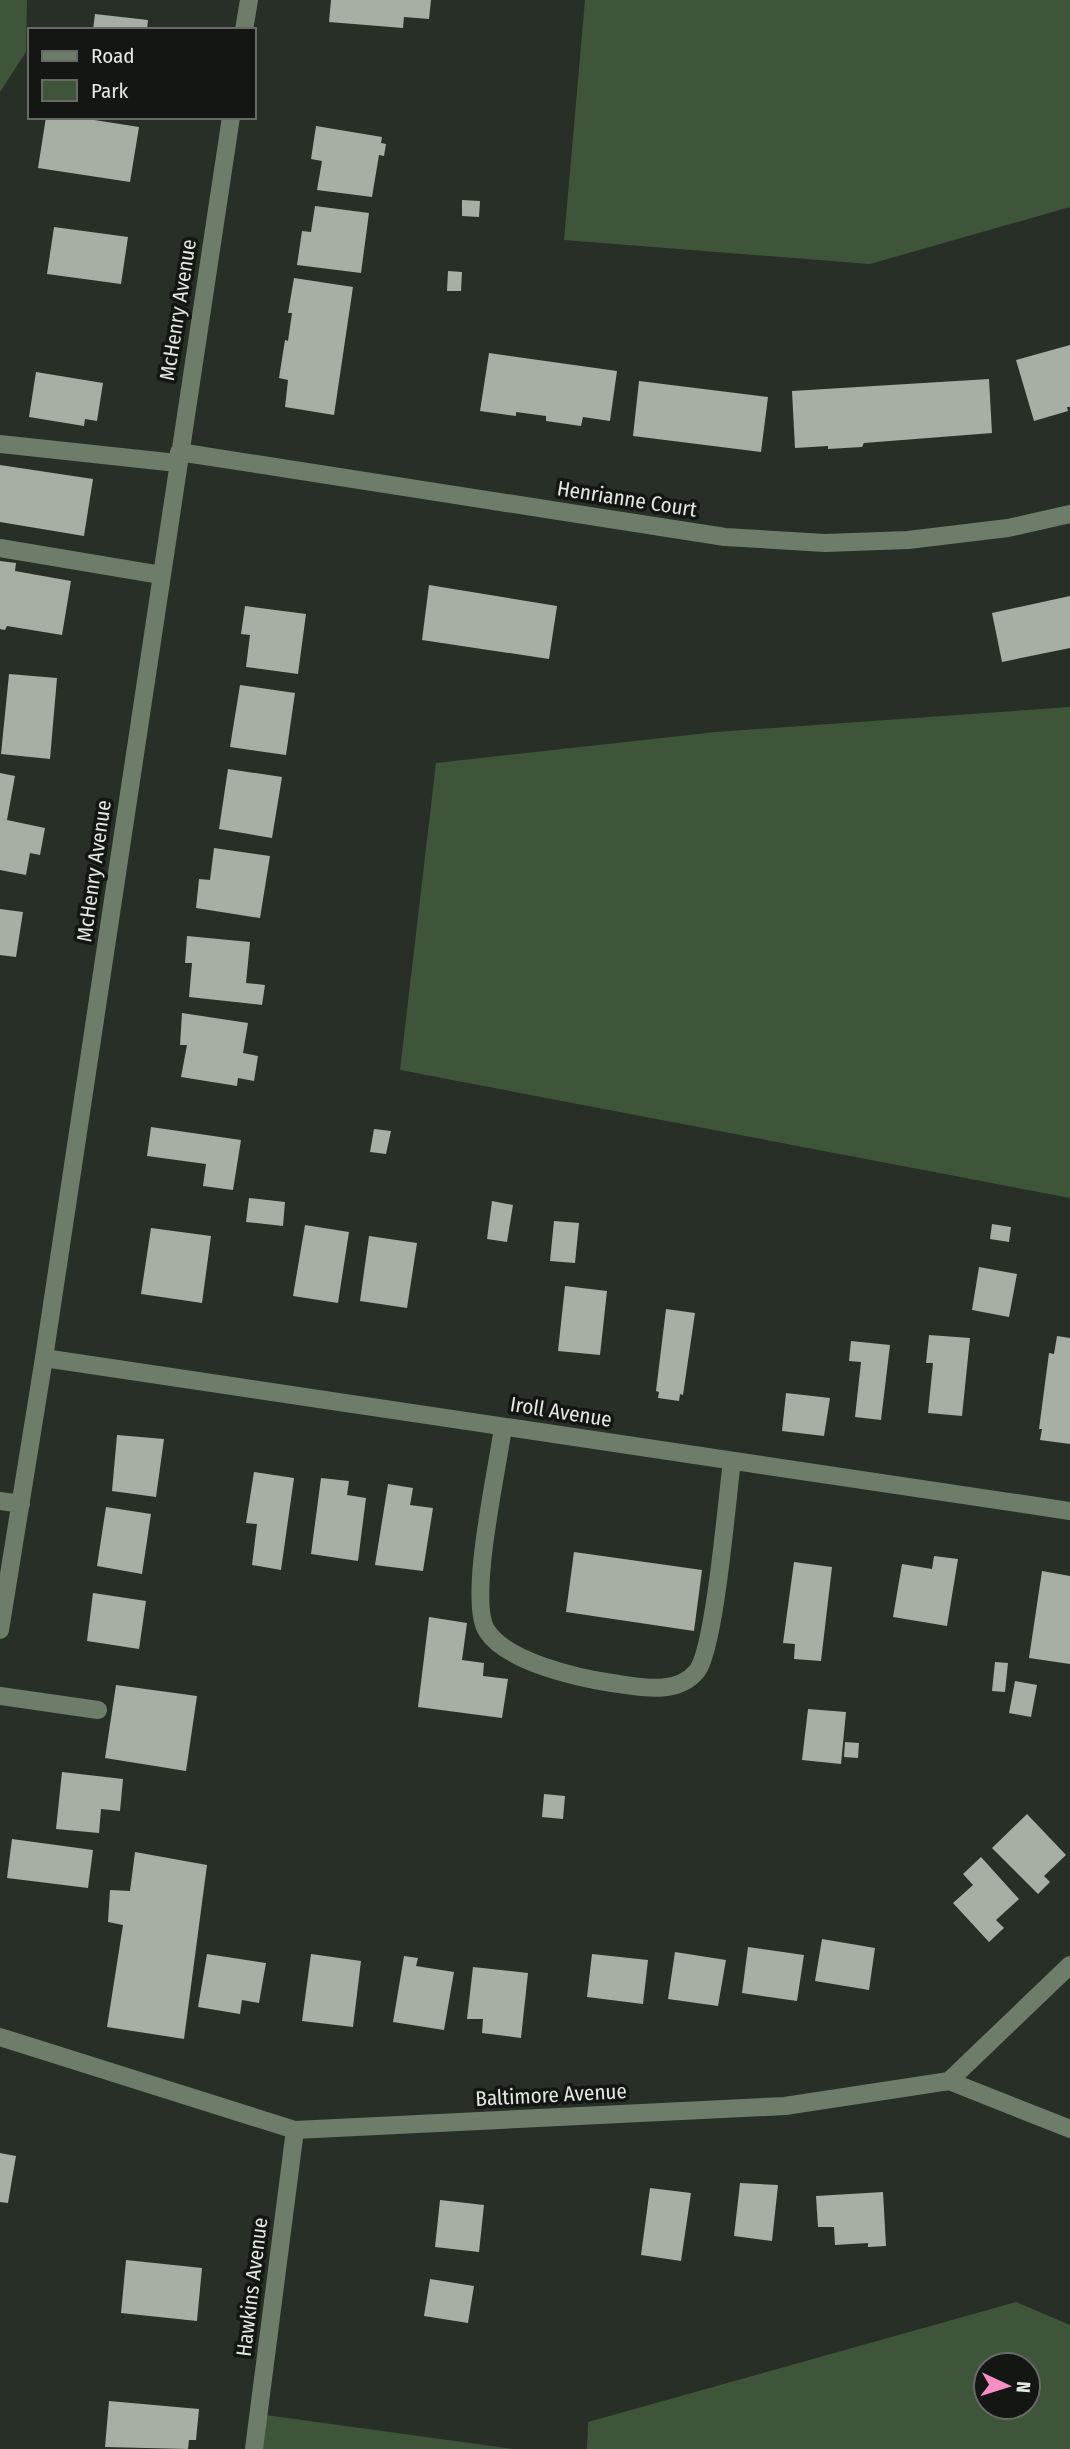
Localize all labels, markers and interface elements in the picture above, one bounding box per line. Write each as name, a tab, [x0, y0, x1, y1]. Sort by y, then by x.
legend	[28, 28, 256, 119]
text: Road	[91, 43, 135, 69]
text: Park	[91, 78, 129, 104]
street label: McHenry Avenue	[154, 237, 202, 383]
street label: Henrianne Court	[555, 475, 699, 523]
street label: McHenry Avenue	[71, 798, 117, 944]
street label: Iroll Avenue	[508, 1391, 614, 1433]
street label: Baltimore Avenue	[475, 2078, 627, 2112]
street label: Hawkins Avenue	[231, 2216, 273, 2358]
north arrow	[972, 2351, 1042, 2421]
text: N	[1012, 2381, 1035, 2394]

